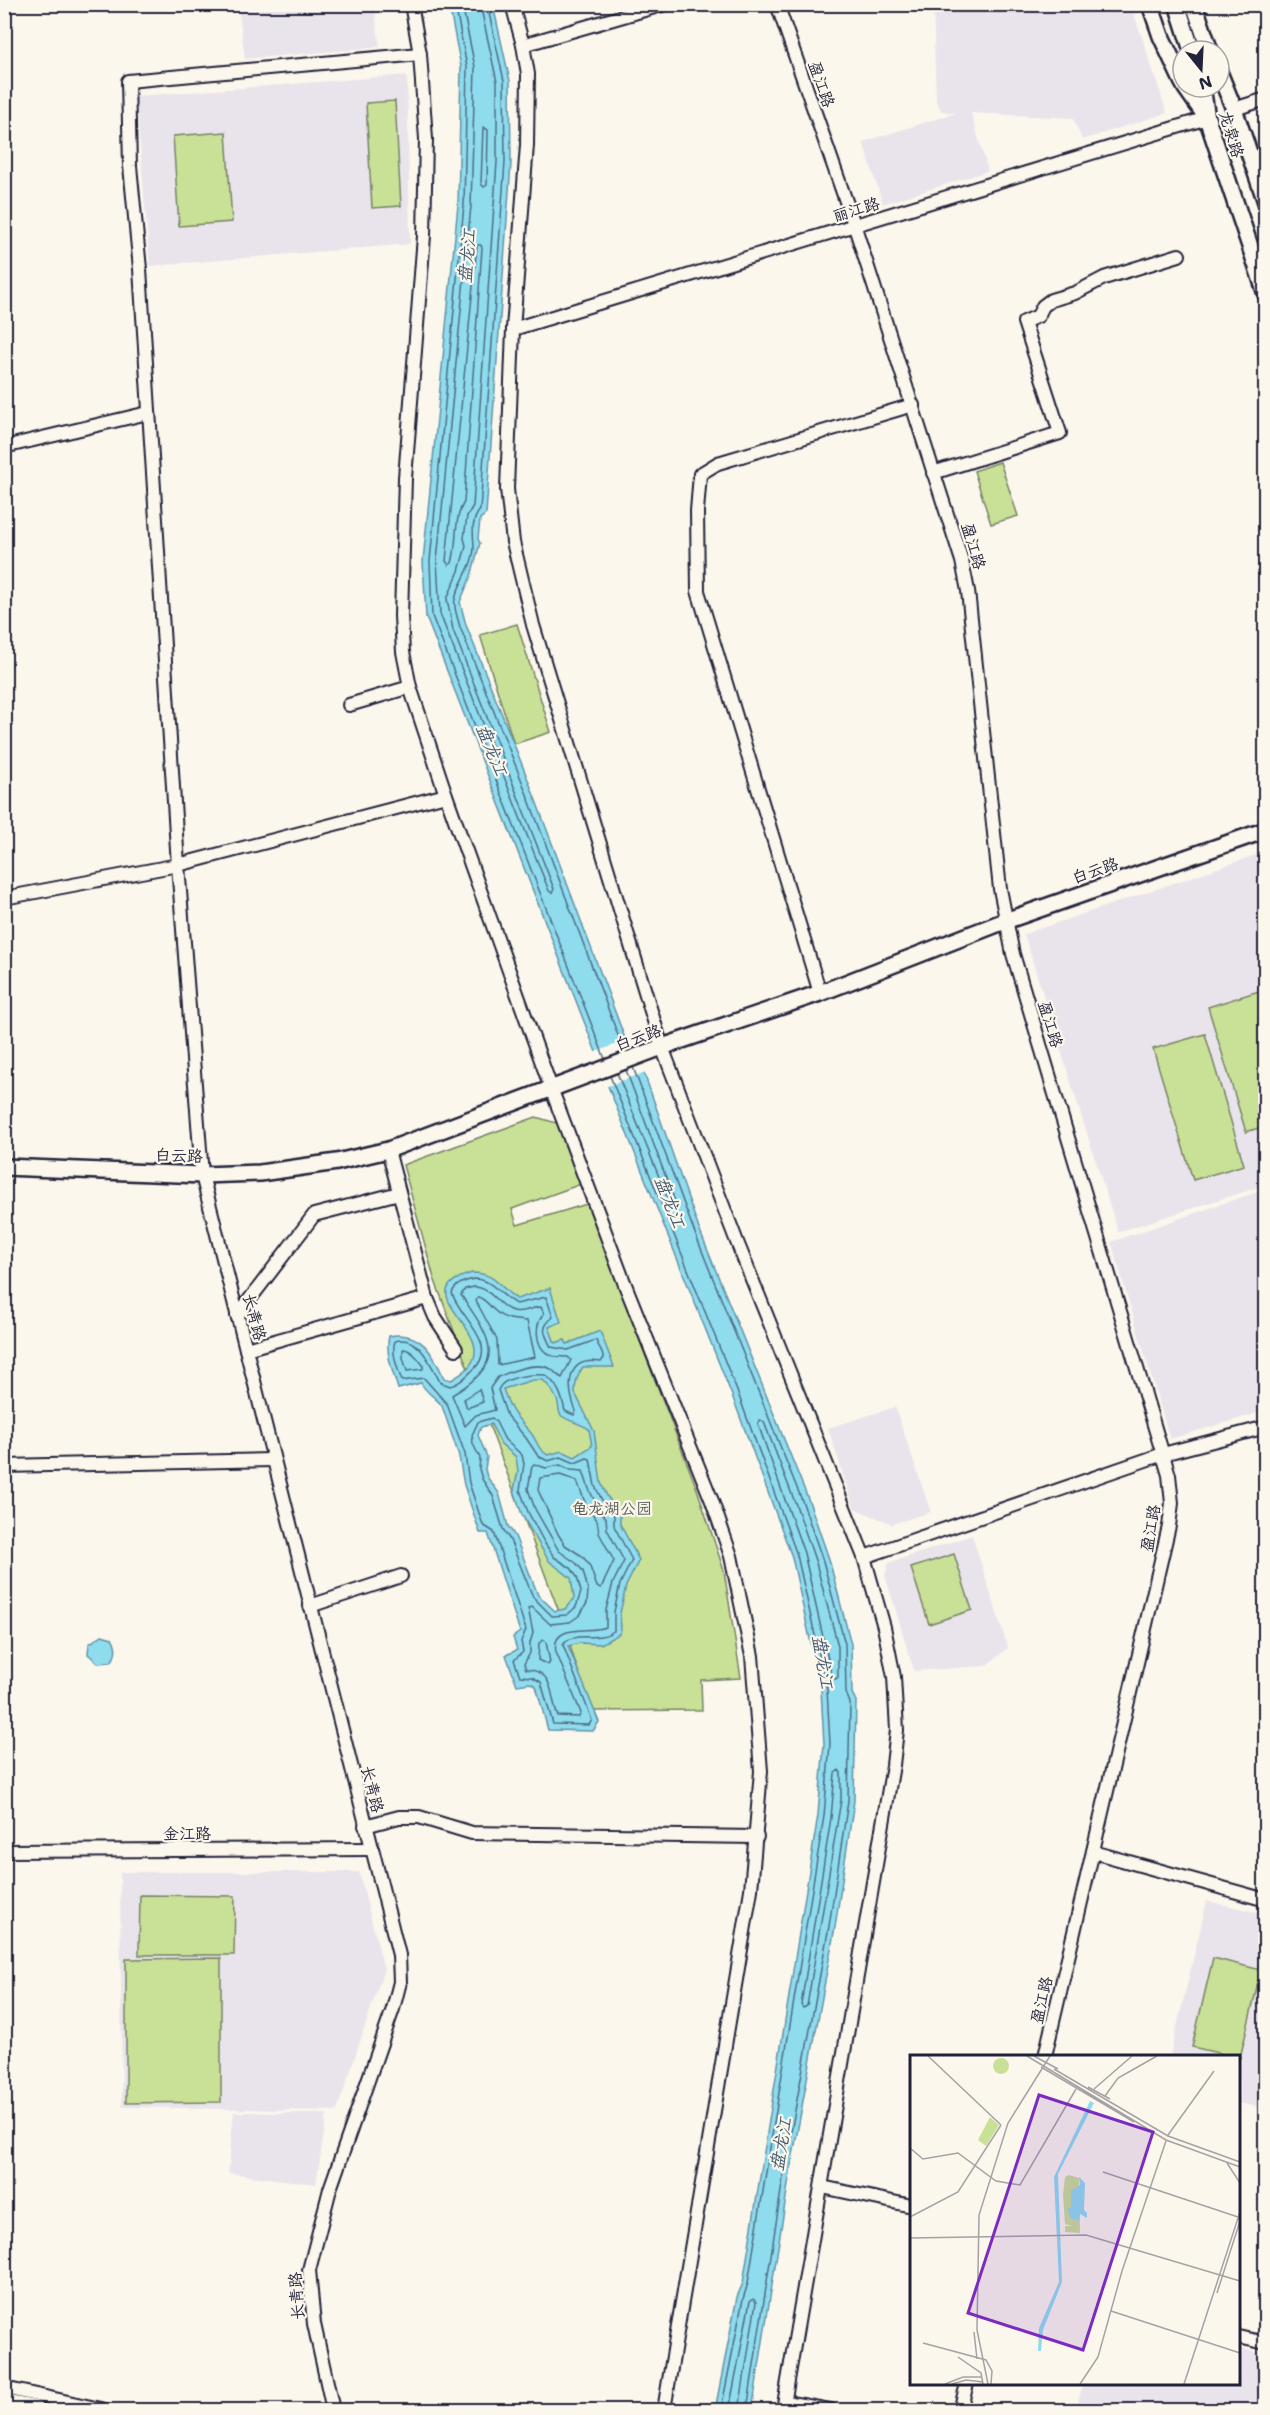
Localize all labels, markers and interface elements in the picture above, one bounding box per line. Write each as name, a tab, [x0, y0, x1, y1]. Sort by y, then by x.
north arrow	[1171, 39, 1231, 99]
street label: 盈江路	[804, 58, 839, 110]
text: N	[1196, 71, 1215, 95]
street label: 龙泉路	[1214, 108, 1249, 160]
street label: 丽江路	[830, 192, 882, 227]
water label: 盘龙江	[453, 227, 481, 284]
street label: 盈江路	[957, 520, 990, 572]
water label: 盘龙江	[471, 720, 514, 780]
street label: 白云路	[1069, 853, 1121, 888]
street label: 盈江路	[1033, 998, 1068, 1050]
street label: 白云路	[612, 1019, 664, 1056]
street label: 白云路	[155, 1144, 203, 1167]
water label: 盘龙江	[649, 1172, 691, 1232]
street label: 长青路	[238, 1291, 271, 1343]
park label: 龟龙湖公园	[572, 1498, 652, 1519]
street label: 盈江路	[1136, 1503, 1165, 1554]
water label: 盘龙江	[807, 1633, 839, 1692]
street label: 长青路	[357, 1763, 389, 1815]
street label: 金江路	[163, 1823, 211, 1844]
street label: 盈江路	[1026, 1974, 1057, 2026]
inset map	[910, 2055, 1240, 2385]
water label: 盘龙江	[764, 2114, 798, 2173]
street label: 长青路	[284, 2271, 309, 2321]

